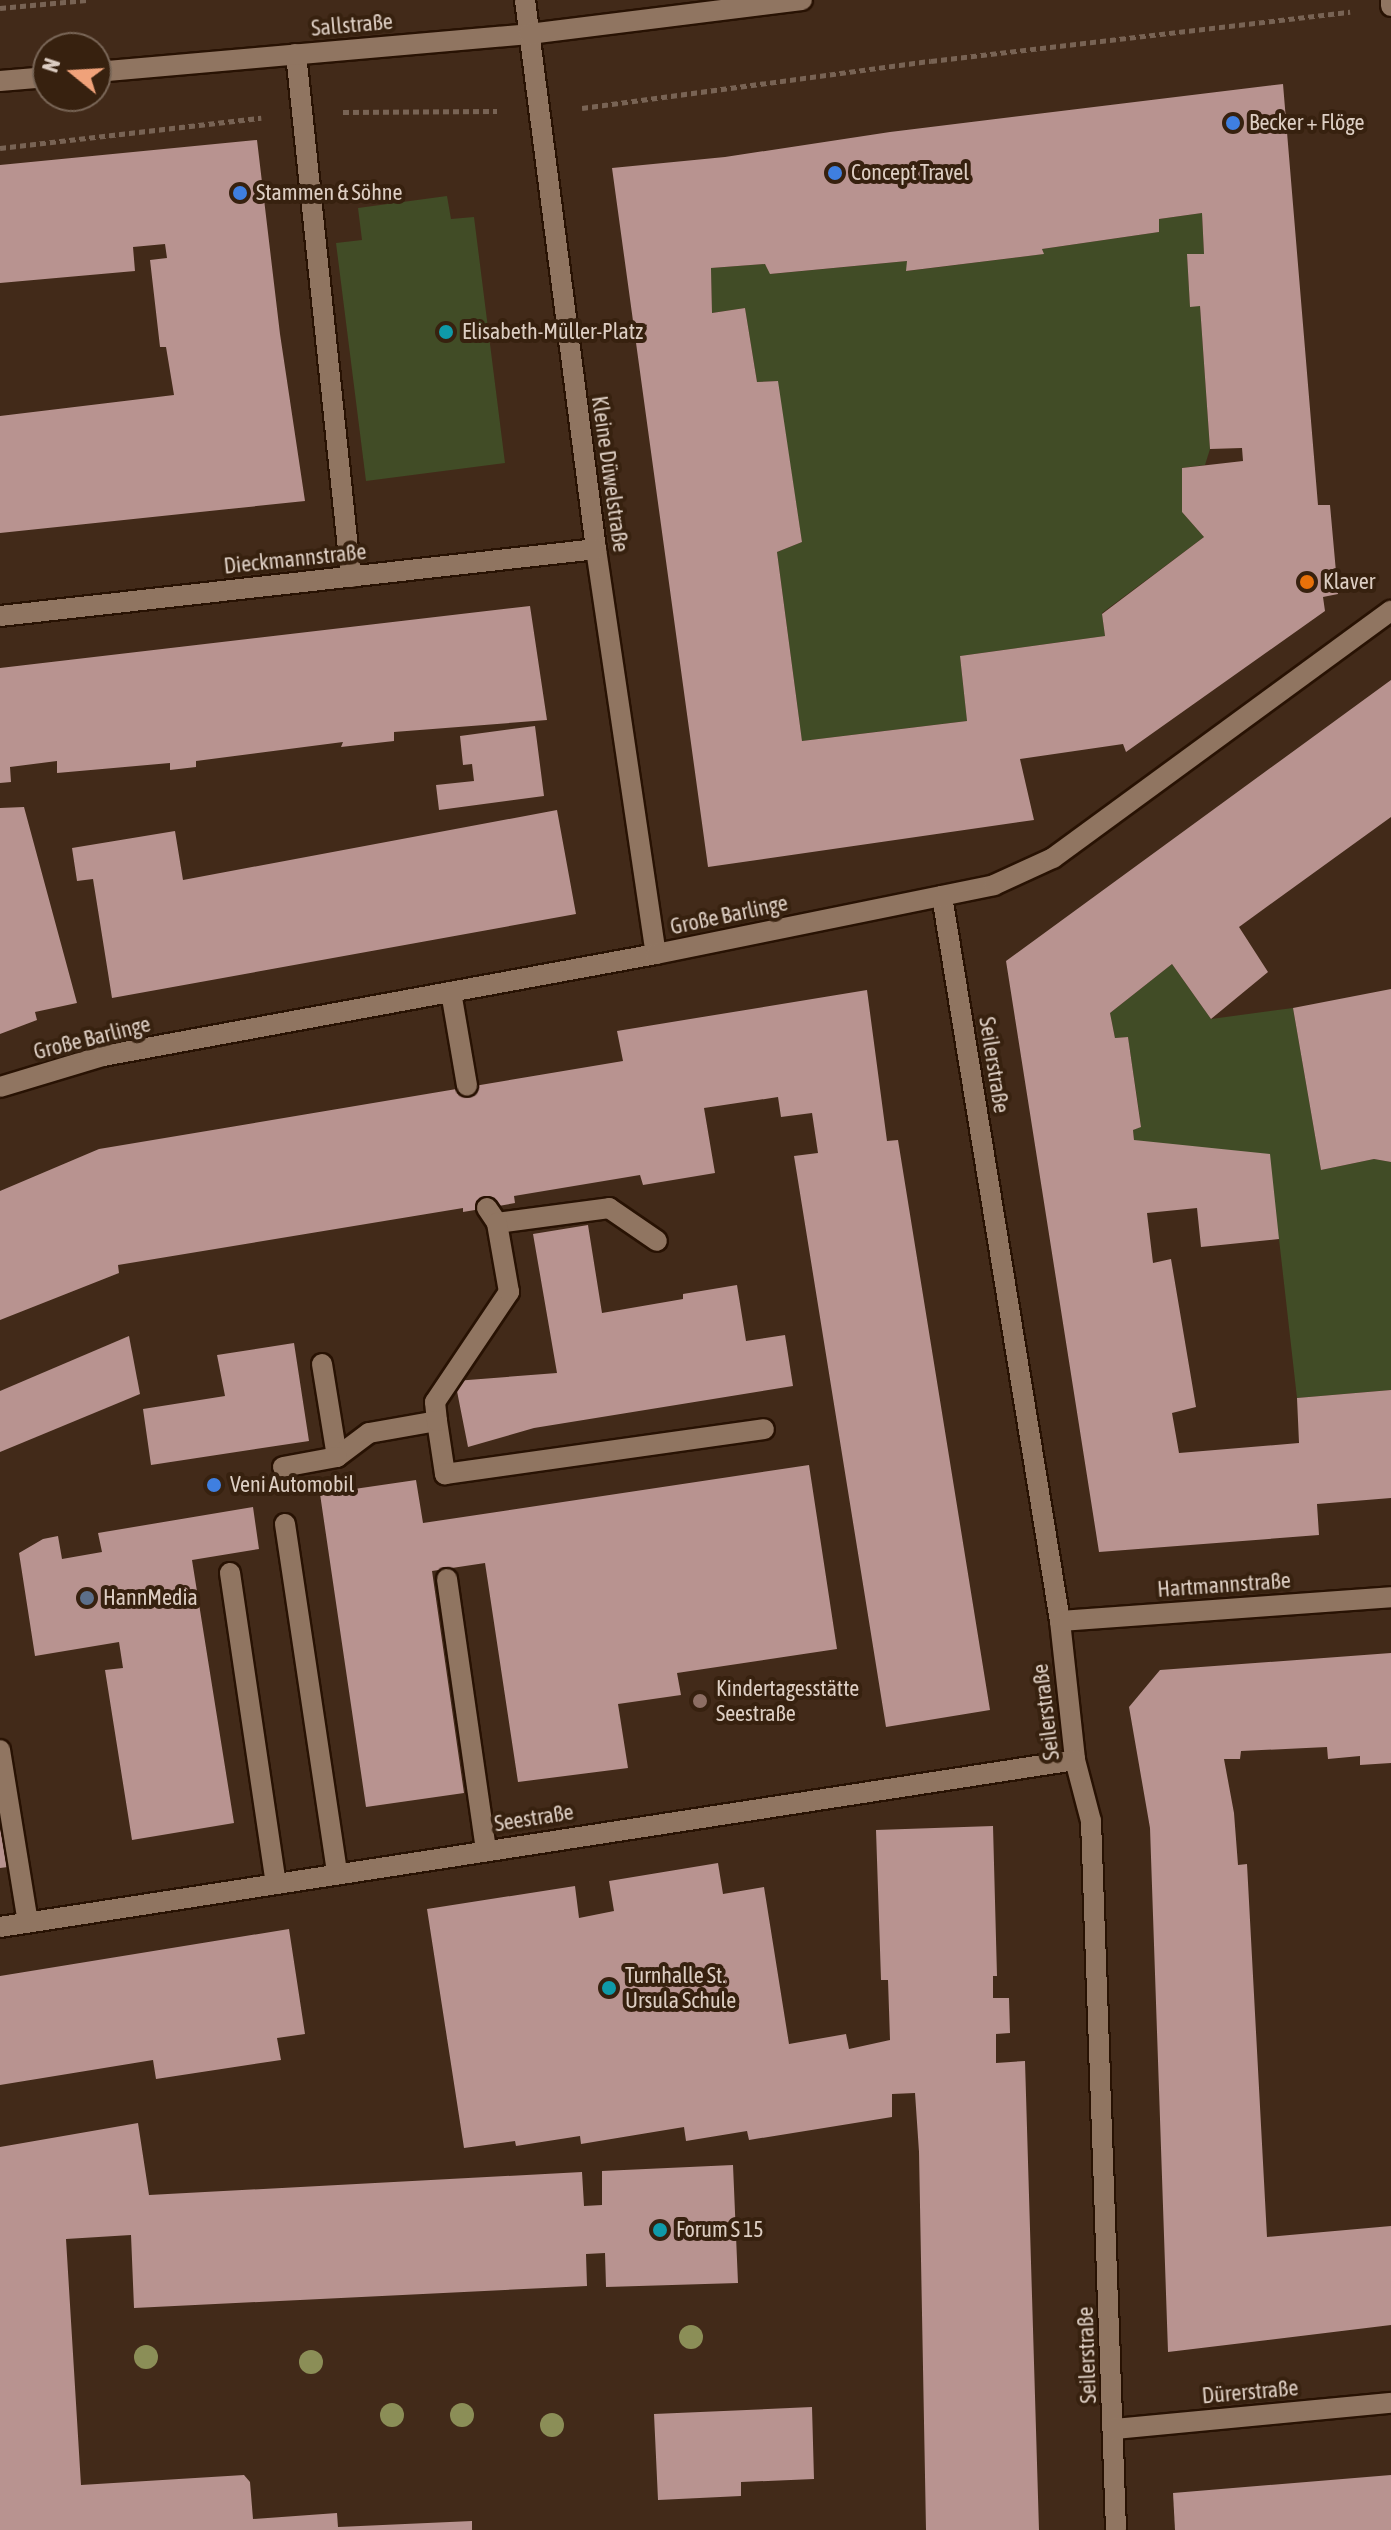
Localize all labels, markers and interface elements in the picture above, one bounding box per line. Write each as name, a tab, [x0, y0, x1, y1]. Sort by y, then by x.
street label: Sallstraße	[310, 8, 394, 42]
north arrow	[32, 32, 112, 112]
text: N	[37, 55, 65, 75]
place label: Becker + Flöge	[1249, 110, 1364, 136]
marker: Becker + Flöge	[1224, 114, 1242, 132]
place label: Concept Travel	[851, 160, 969, 186]
marker: Concept Travel	[826, 164, 844, 182]
place label: Stammen & Söhne	[256, 180, 403, 206]
marker: Stammen & Söhne	[231, 184, 249, 202]
place label: Elisabeth-Müller-Platz	[462, 319, 643, 345]
marker: Elisabeth-Müller-Platz	[437, 323, 455, 341]
street label: Kleine Düwelstraße	[586, 394, 634, 554]
street label: Dieckmannstraße	[222, 538, 368, 580]
place label: Klaver	[1323, 569, 1375, 595]
marker: Klaver	[1298, 573, 1316, 591]
street label: Große Barlinge	[668, 890, 790, 940]
street label: Große Barlinge	[31, 1011, 153, 1065]
street label: Seilerstraße	[973, 1015, 1015, 1115]
place label: Veni Automobil	[230, 1472, 354, 1498]
marker: Veni Automobil	[205, 1476, 223, 1494]
street label: Hartmannstraße	[1156, 1567, 1292, 1603]
place label: HannMedia	[103, 1585, 198, 1611]
marker: HannMedia	[78, 1589, 96, 1607]
street label: Seilerstraße	[1027, 1662, 1065, 1762]
place label: Kindertagesstätte Seestraße	[716, 1675, 859, 1726]
marker: Kindertagesstätte Seestraße	[691, 1692, 709, 1710]
street label: Seestraße	[493, 1799, 575, 1837]
place label: Turnhalle St. Ursula Schule	[625, 1962, 736, 2014]
marker: Turnhalle St. Ursula Schule	[600, 1979, 618, 1997]
place label: Forum S 15	[676, 2217, 764, 2243]
marker: Forum S 15	[651, 2221, 669, 2239]
street label: Seilerstraße	[1072, 2306, 1102, 2404]
street label: Dürerstraße	[1201, 2375, 1299, 2409]

